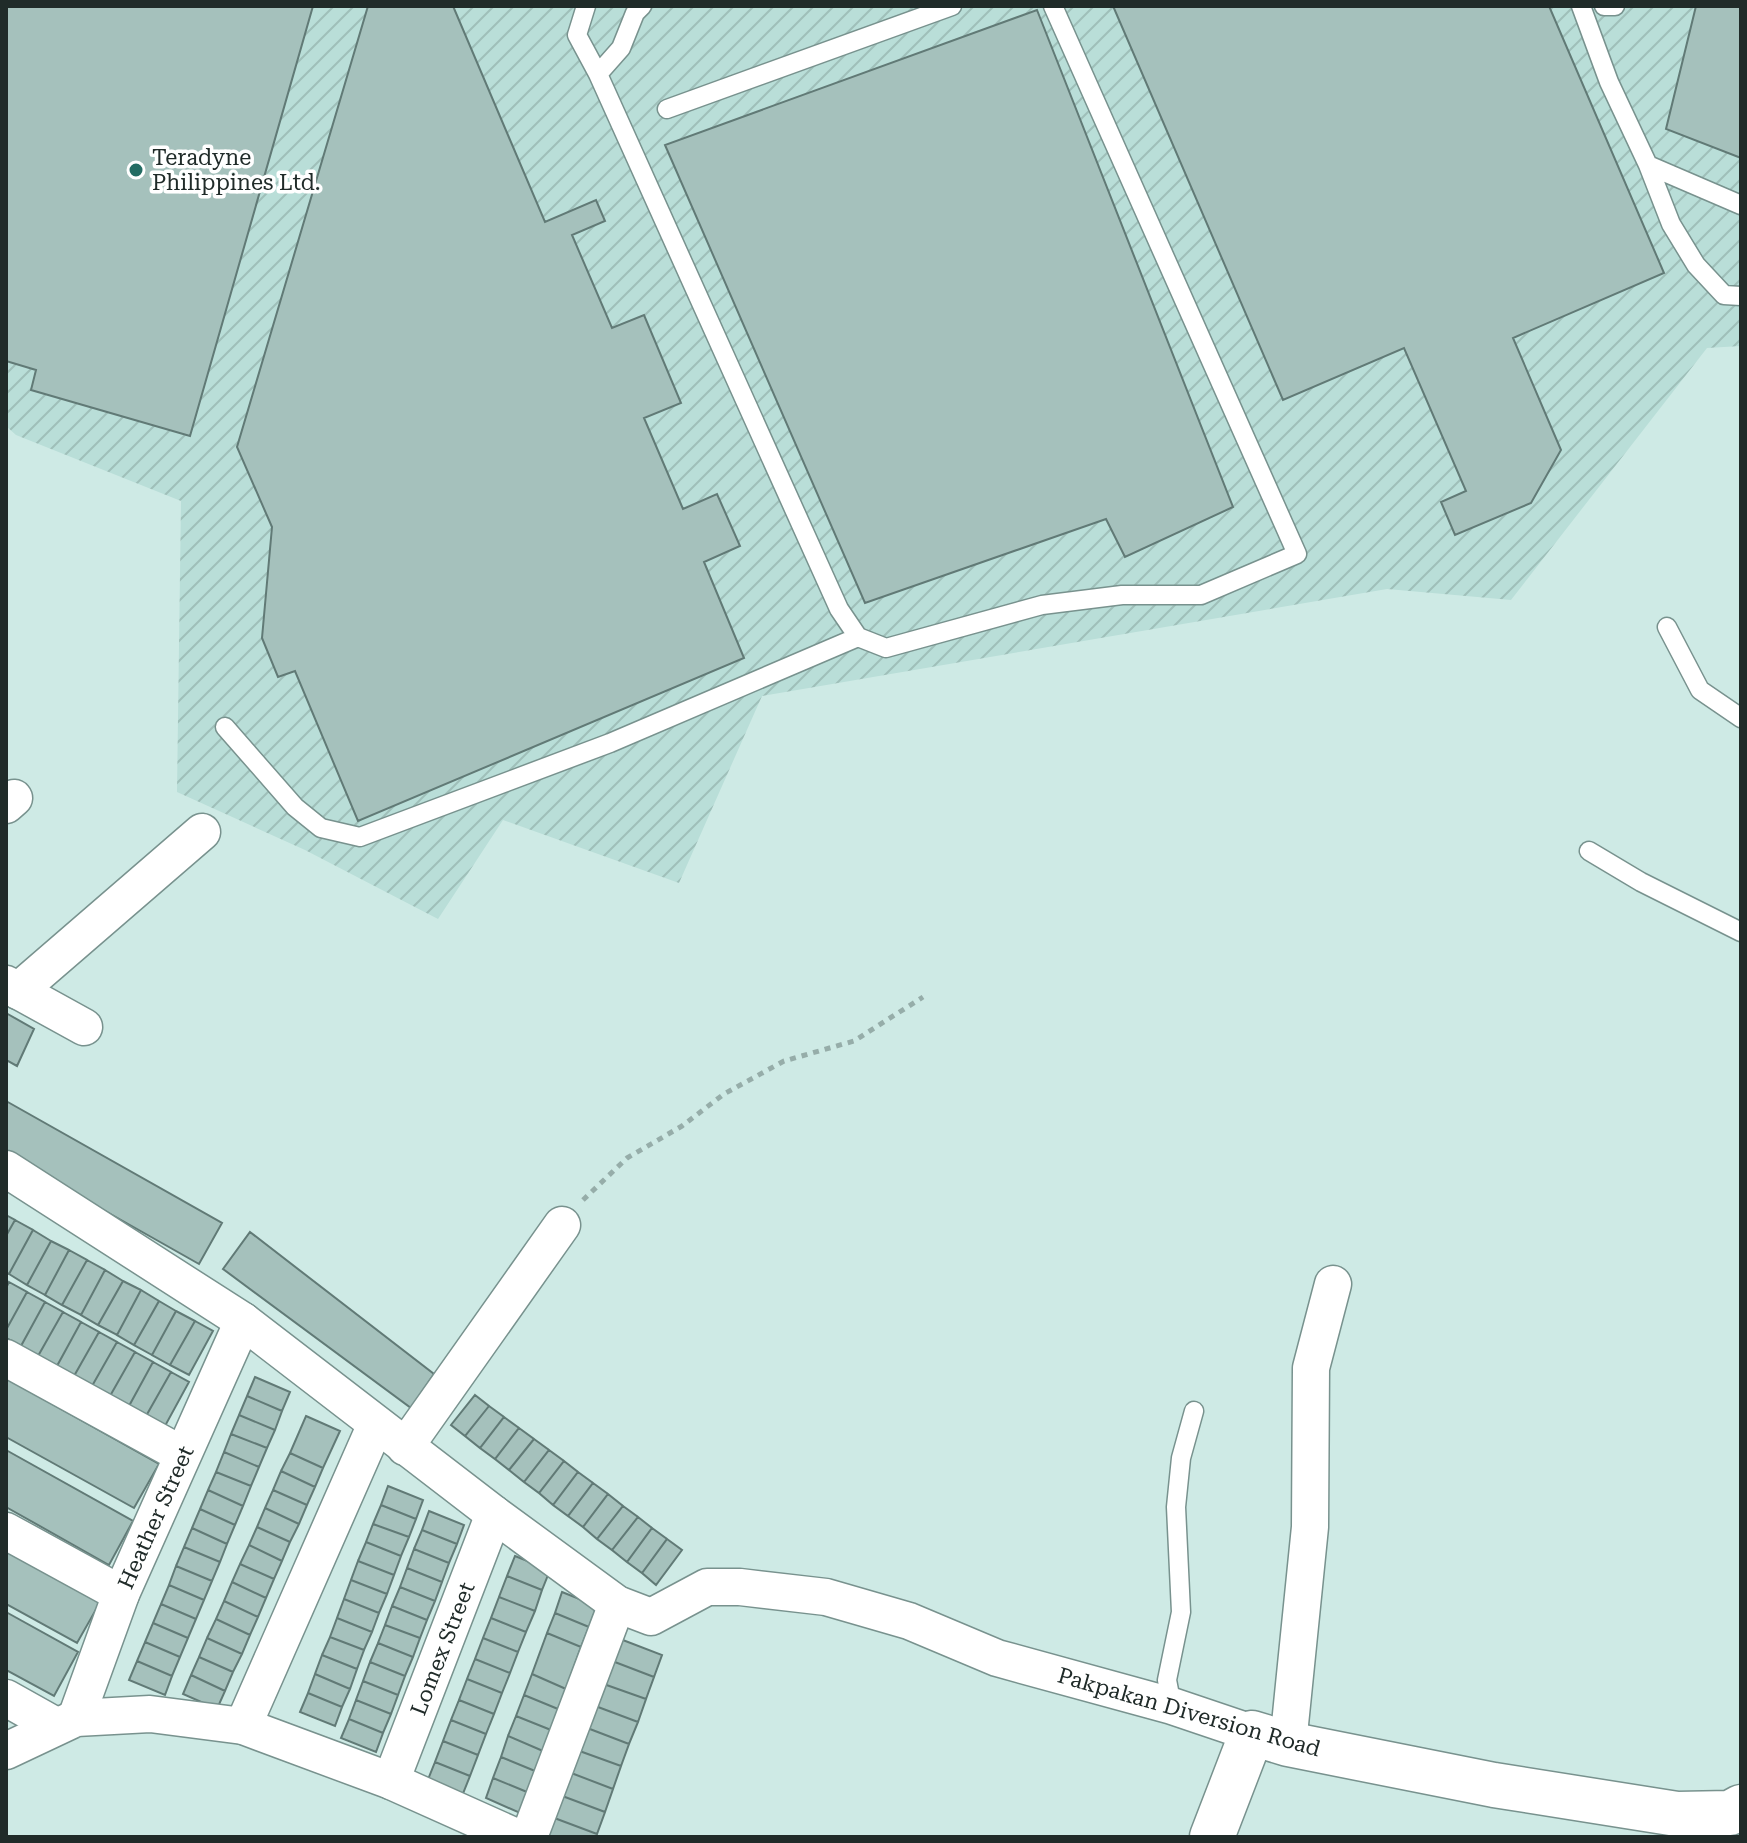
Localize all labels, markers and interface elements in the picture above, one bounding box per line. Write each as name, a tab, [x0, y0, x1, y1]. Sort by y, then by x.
place label: Teradyne Philippines Ltd.	[152, 145, 320, 195]
marker: Teradyne Philippines Ltd.	[127, 161, 145, 179]
street label: Heather Street	[112, 1442, 198, 1593]
street label: Lomex Street	[405, 1578, 479, 1719]
street label: Pakpakan Diversion Road	[1055, 1662, 1323, 1762]

